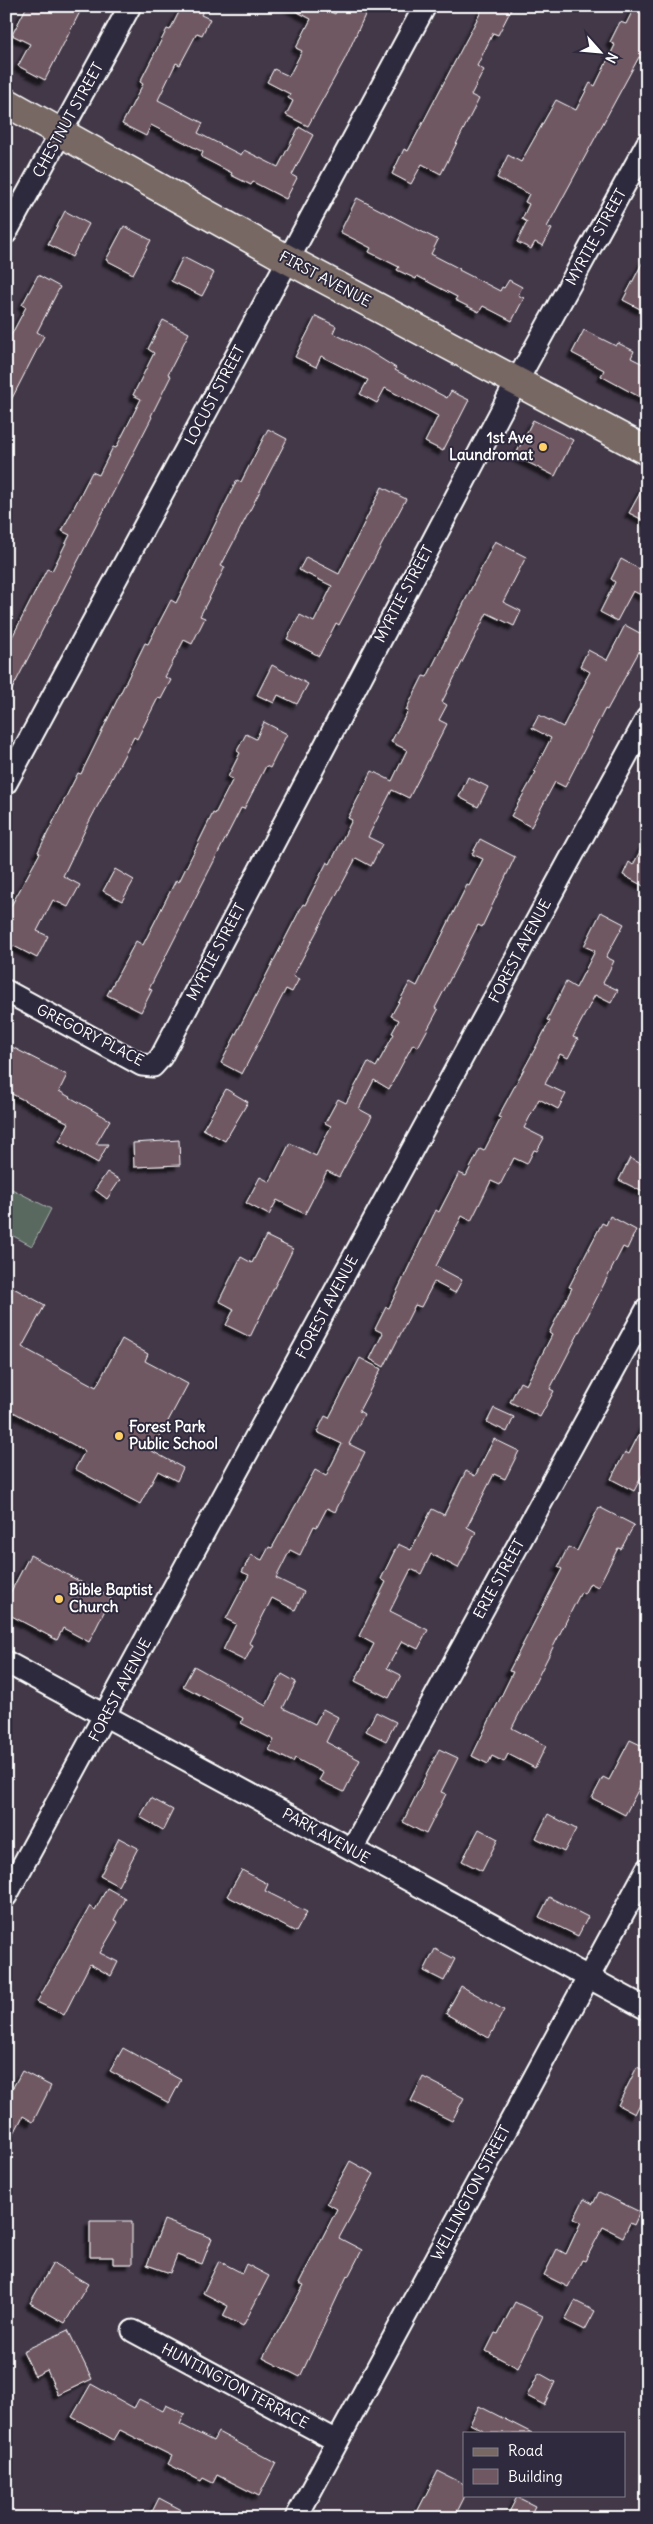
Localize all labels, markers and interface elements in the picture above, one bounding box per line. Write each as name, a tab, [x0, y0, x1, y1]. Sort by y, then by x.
north arrow	[576, 28, 626, 78]
text: N	[601, 50, 622, 66]
street label: CHESTNUT STREET	[28, 59, 107, 181]
street label: MYRTIE STREET	[561, 185, 630, 288]
street label: FIRST AVENUE	[276, 246, 374, 311]
street label: LOCUST STREET	[180, 342, 249, 448]
place label: 1st Ave Laundromat	[449, 428, 534, 464]
marker: 1st Ave Laundromat	[537, 441, 549, 453]
street label: MYRTIE STREET	[370, 542, 437, 646]
street label: FOREST AVENUE	[484, 895, 555, 1006]
street label: MYRTIE STREET	[182, 900, 249, 1004]
street label: GREGORY PLACE	[33, 999, 147, 1070]
street label: FOREST AVENUE	[291, 1251, 362, 1362]
place label: Forest Park Public School	[129, 1417, 218, 1453]
marker: Forest Park Public School	[113, 1430, 125, 1442]
street label: ERIE STREET	[469, 1535, 528, 1622]
place label: Bible Baptist Church	[69, 1580, 154, 1616]
marker: Bible Baptist Church	[53, 1593, 65, 1605]
street label: FOREST AVENUE	[84, 1634, 155, 1745]
street label: PARK AVENUE	[279, 1804, 374, 1868]
street label: WELLINGTON STREET	[427, 2122, 514, 2264]
street label: HUNTINGTON TERRACE	[158, 2339, 312, 2432]
legend	[463, 2432, 626, 2496]
text: Road	[508, 2441, 543, 2460]
text: Building	[508, 2467, 563, 2486]

